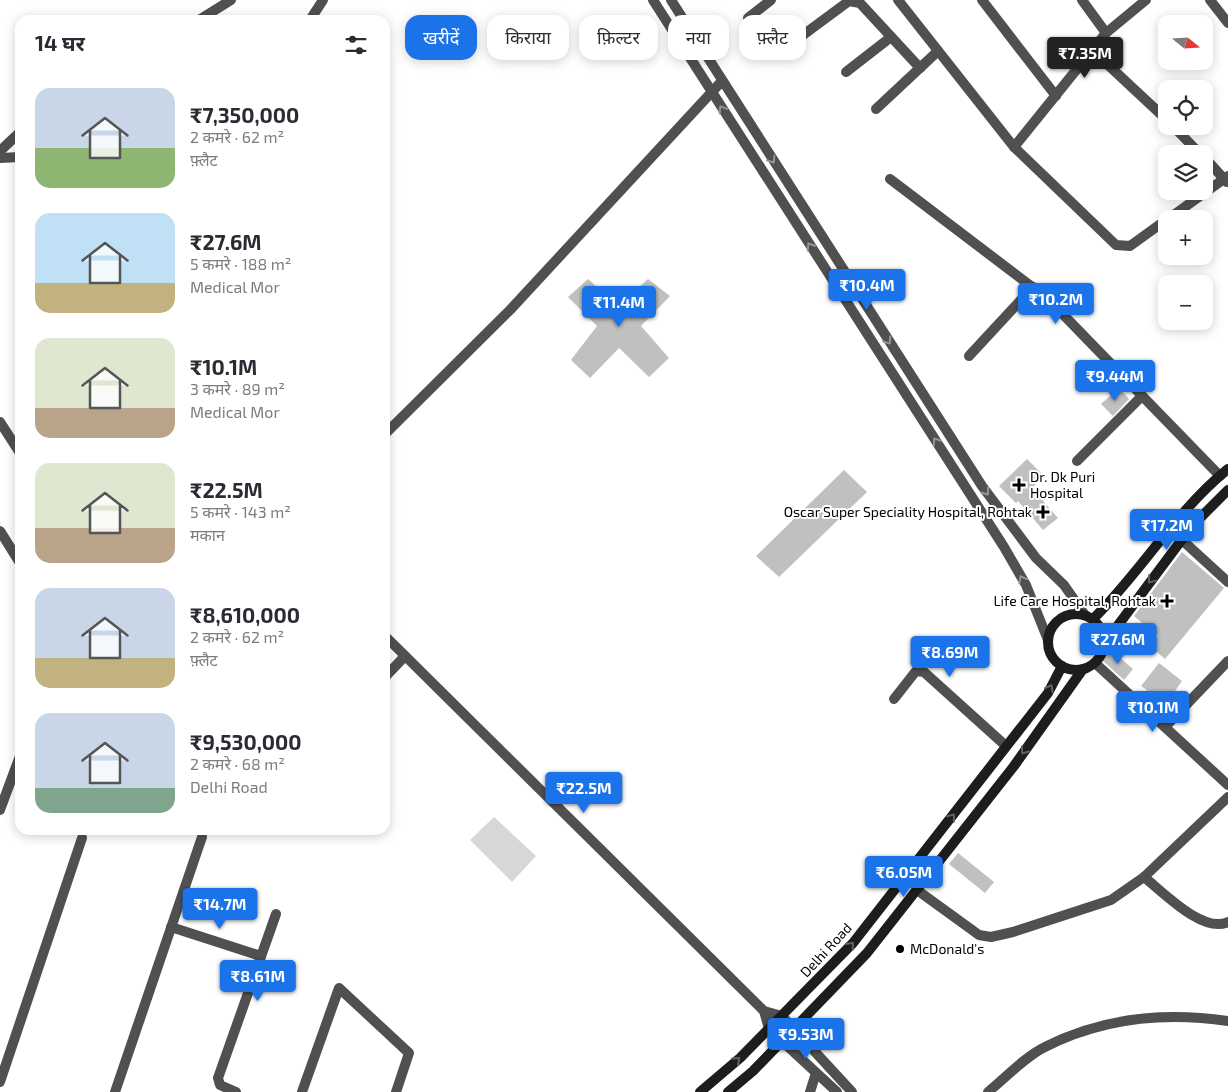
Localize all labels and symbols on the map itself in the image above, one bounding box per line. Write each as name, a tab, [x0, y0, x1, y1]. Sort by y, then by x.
north arrow	[1158, 15, 1212, 70]
pin: ₹7.35M	[1044, 36, 1126, 79]
one-way arrow	[719, 105, 729, 114]
one-way arrow	[766, 154, 775, 163]
one-way arrow	[807, 242, 816, 251]
pin: ₹10.4M	[826, 268, 908, 311]
pin: ₹10.2M	[1015, 282, 1097, 325]
pin: ₹11.4M	[578, 286, 660, 328]
one-way arrow	[882, 335, 892, 344]
pin: ₹9.44M	[1074, 360, 1156, 402]
one-way arrow	[933, 437, 942, 446]
place label: Dr. Dk Puri Hospital	[1030, 468, 1095, 501]
marker: Dr. Dk Puri Hospital	[1012, 478, 1026, 492]
one-way arrow	[980, 486, 989, 495]
place label: Oscar Super Speciality Hospital, Rohtak	[784, 503, 1032, 520]
marker: Oscar Super Speciality Hospital, Rohtak	[1036, 505, 1050, 519]
pin: ₹17.2M	[1126, 508, 1208, 551]
one-way arrow	[1148, 574, 1157, 584]
one-way arrow	[1018, 575, 1028, 584]
place label: Life Care Hospital, Rohtak	[993, 592, 1156, 609]
marker: Life Care Hospital, Rohtak	[1160, 594, 1174, 608]
pin: ₹27.6M	[1077, 622, 1159, 665]
pin: ₹8.69M	[909, 636, 991, 678]
one-way arrow	[1044, 684, 1054, 693]
pin: ₹10.1M	[1112, 690, 1194, 733]
one-way arrow	[1022, 745, 1030, 754]
pin: ₹22.5M	[543, 772, 625, 814]
one-way arrow	[946, 814, 954, 823]
pin: ₹6.05M	[863, 856, 945, 898]
pin: ₹14.7M	[179, 888, 261, 930]
street label: Delhi Road	[796, 919, 855, 980]
place label: McDonald's	[910, 940, 984, 957]
one-way arrow	[845, 941, 854, 950]
marker: McDonald's	[894, 943, 906, 955]
pin: ₹8.61M	[217, 960, 299, 1002]
pin: ₹9.53M	[765, 1018, 847, 1060]
one-way arrow	[732, 1057, 741, 1066]

